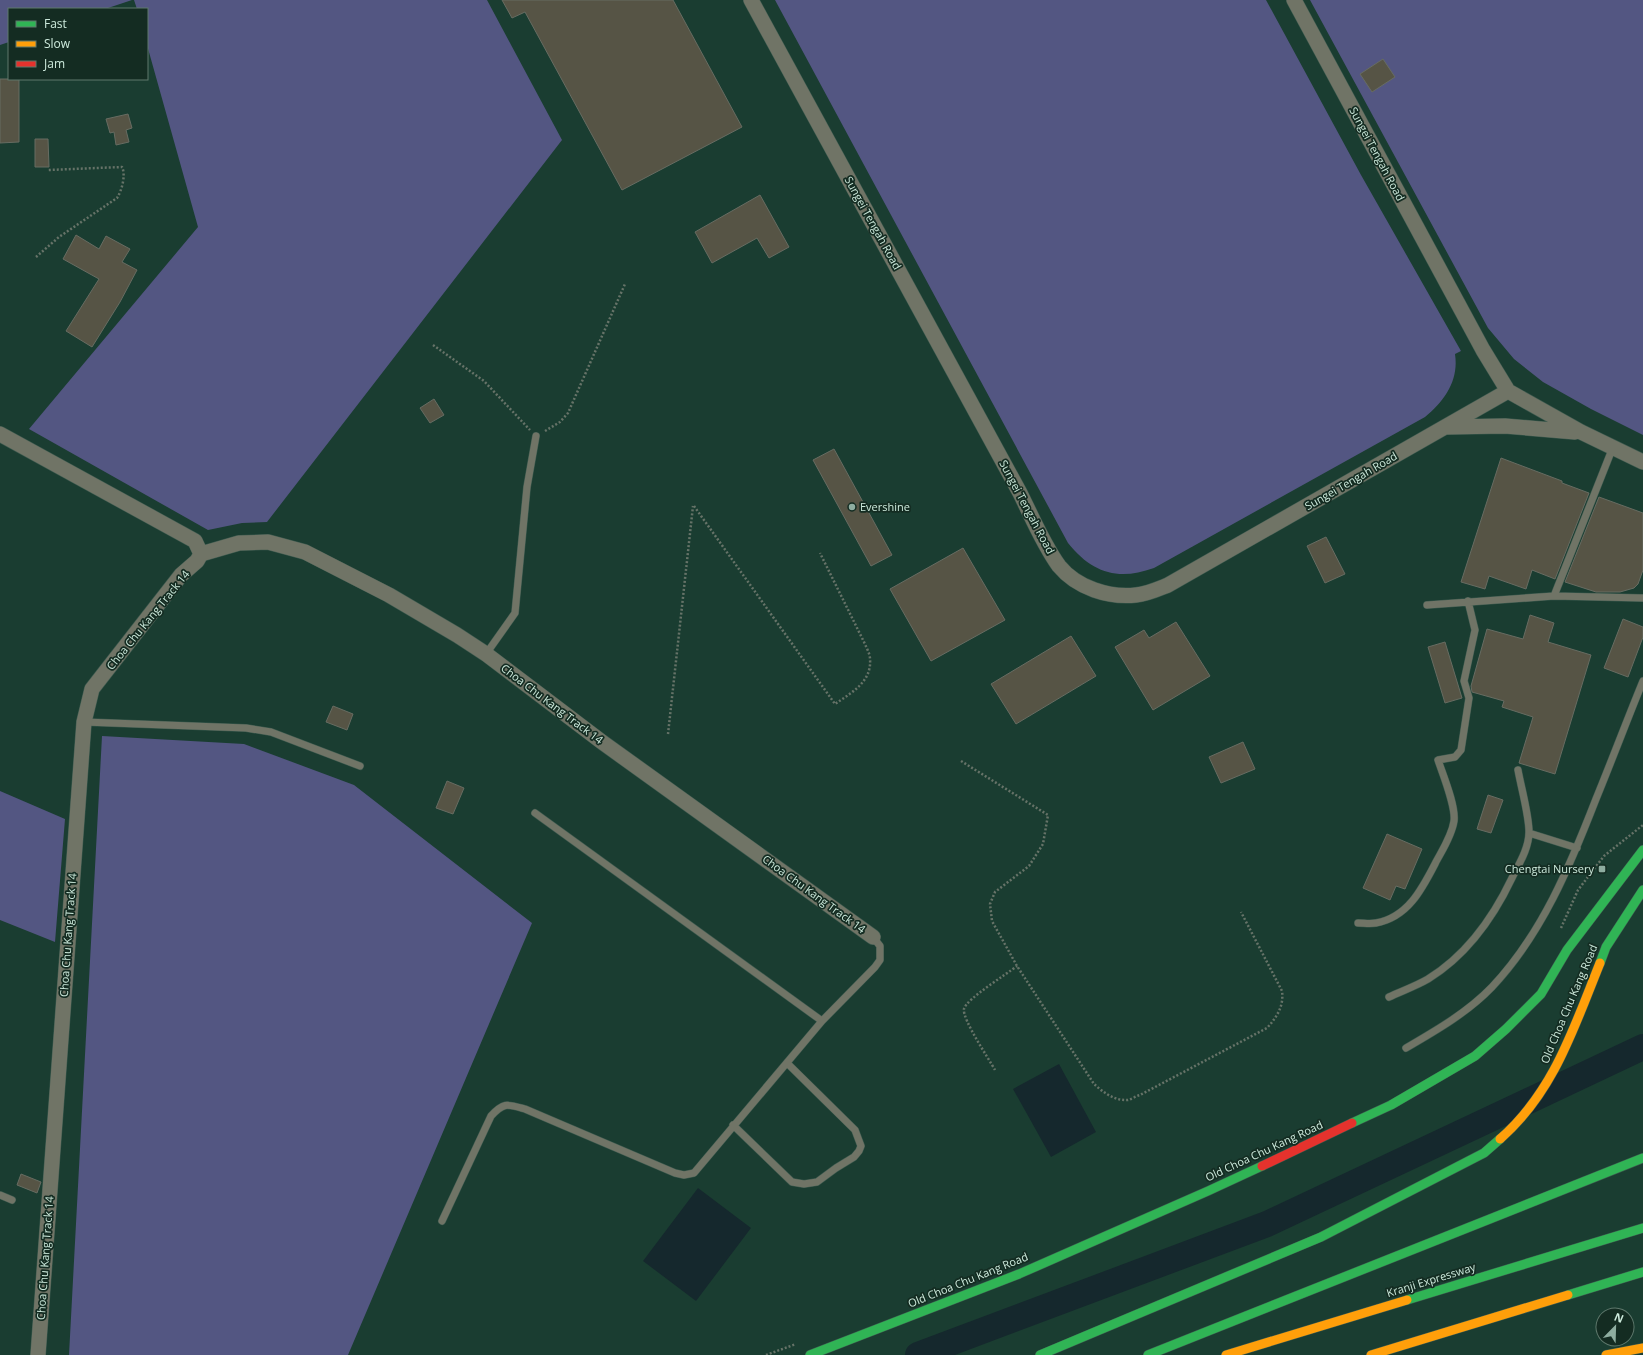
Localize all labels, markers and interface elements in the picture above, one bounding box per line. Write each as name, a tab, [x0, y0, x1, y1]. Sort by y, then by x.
legend	[8, 8, 148, 80]
text: Fast	[44, 15, 67, 32]
text: Slow	[44, 35, 71, 52]
text: Jam	[43, 55, 65, 72]
street label: Sungei Tengah Road	[1346, 104, 1409, 203]
street label: Sungei Tengah Road	[842, 174, 905, 272]
street label: Sungei Tengah Road	[1302, 448, 1400, 513]
street label: Sungei Tengah Road	[996, 457, 1059, 556]
place label: Evershine	[860, 499, 910, 514]
marker: Evershine	[847, 502, 857, 512]
street label: Choa Chu Kang Track 14	[103, 566, 193, 673]
street label: Choa Chu Kang Track 14	[498, 660, 607, 747]
street label: Choa Chu Kang Track 14	[760, 851, 869, 937]
place label: Chengtai Nursery	[1505, 861, 1594, 876]
marker: Chengtai Nursery	[1597, 864, 1607, 874]
street label: Choa Chu Kang Track 14	[56, 872, 79, 997]
street label: Old Choa Chu Kang Road	[1537, 942, 1600, 1066]
street label: Old Choa Chu Kang Road	[1203, 1117, 1325, 1184]
street label: Choa Chu Kang Track 14	[33, 1195, 56, 1320]
street label: Old Choa Chu Kang Road	[906, 1249, 1030, 1310]
street label: Kranji Expressway	[1384, 1259, 1478, 1300]
north arrow	[1595, 1307, 1635, 1347]
text: N	[1612, 1309, 1626, 1326]

